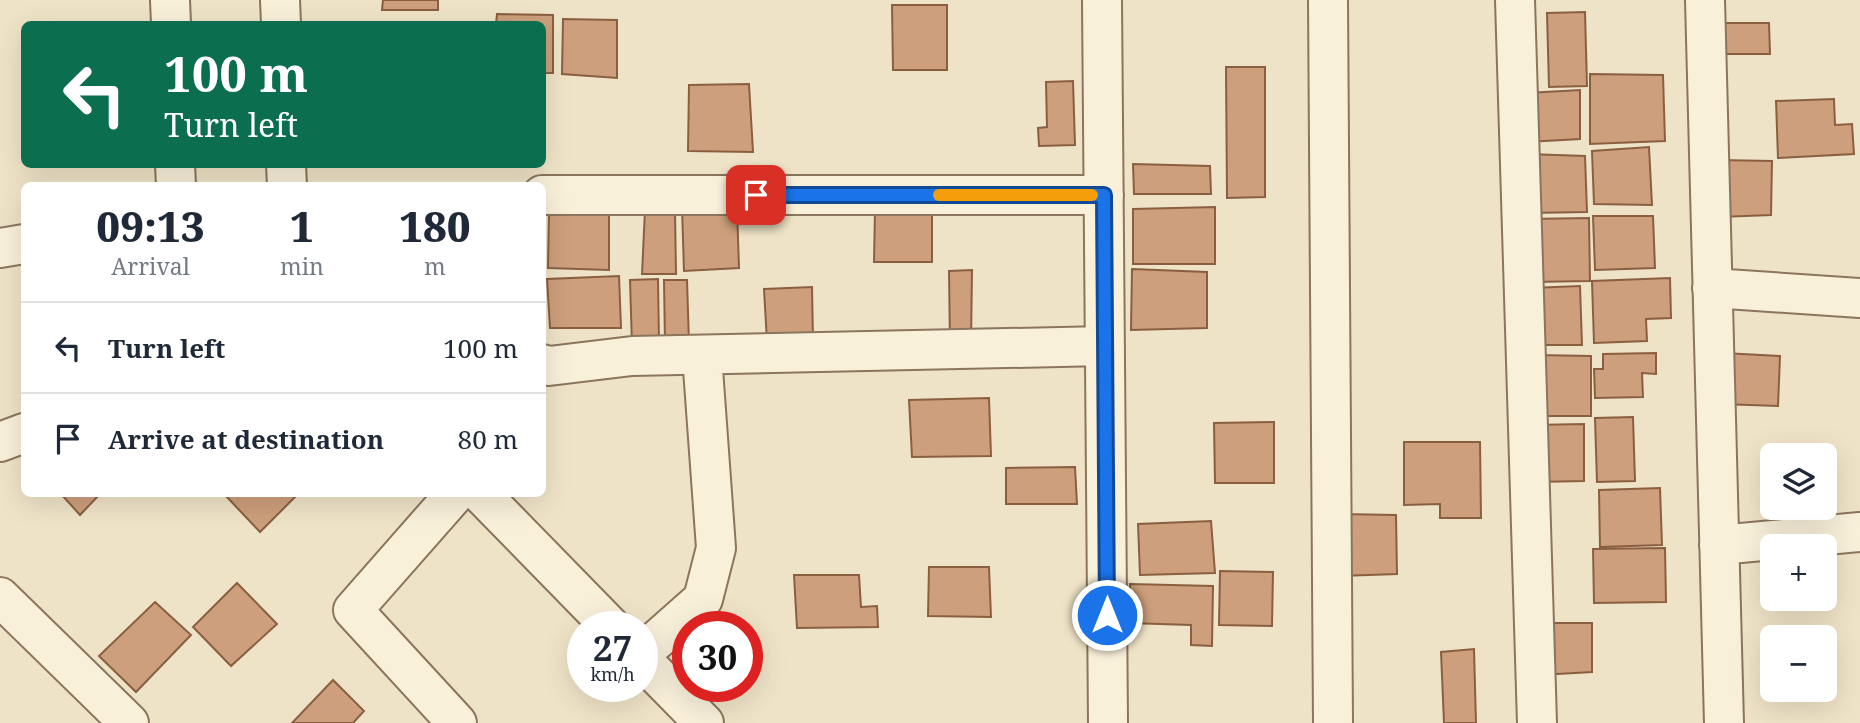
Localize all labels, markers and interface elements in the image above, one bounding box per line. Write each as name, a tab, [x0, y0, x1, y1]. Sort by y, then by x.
text: 100 m	[164, 40, 308, 106]
icon: left	[49, 49, 140, 140]
text: Turn left	[164, 103, 298, 146]
pin	[726, 165, 786, 225]
icon: arrive	[737, 176, 775, 214]
text: 09:13	[96, 197, 205, 254]
text: 1	[290, 197, 314, 254]
text: 180	[399, 197, 471, 254]
text: Arrival	[111, 250, 190, 282]
text: min	[280, 250, 324, 282]
text: m	[424, 250, 446, 282]
icon: left	[49, 329, 87, 367]
text: Turn left	[108, 330, 225, 366]
text: 100 m	[443, 330, 518, 366]
icon: arrive	[49, 420, 87, 458]
text: Arrive at destination	[108, 421, 384, 457]
text: 80 m	[458, 421, 518, 457]
map controls	[1760, 443, 1837, 702]
button: layers	[1760, 443, 1837, 520]
button: +	[1760, 534, 1837, 611]
position arrow	[1070, 578, 1144, 652]
speed limit sign: 30	[672, 611, 763, 702]
text: 27	[593, 624, 632, 671]
button: −	[1760, 625, 1837, 702]
text: km/h	[590, 662, 635, 686]

